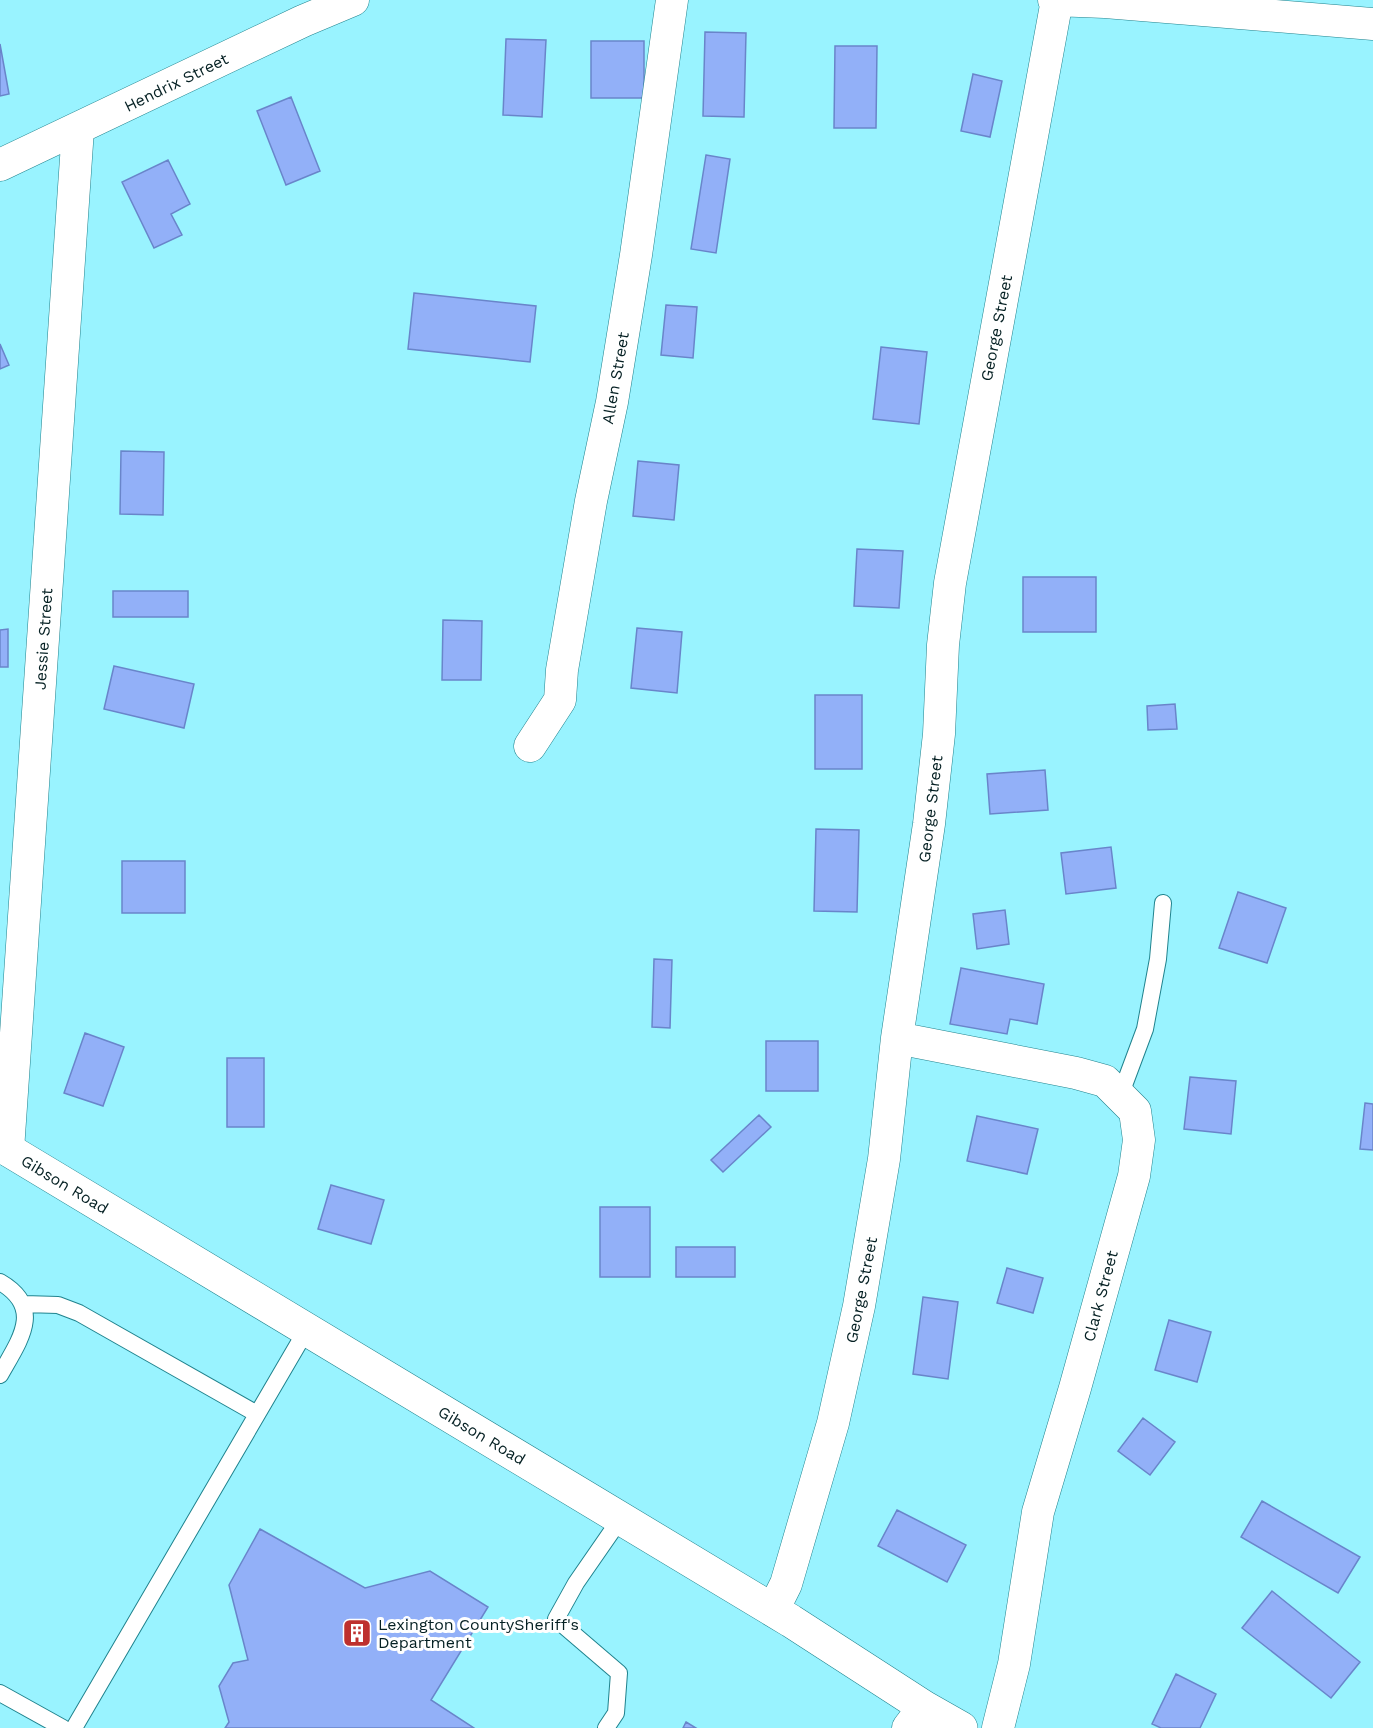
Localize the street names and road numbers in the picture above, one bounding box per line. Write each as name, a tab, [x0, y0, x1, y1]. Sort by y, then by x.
street label: Hendrix Street	[121, 49, 232, 116]
street label: George Street	[977, 273, 1016, 383]
street label: Allen Street	[598, 330, 633, 426]
street label: Jessie Street	[30, 587, 57, 691]
street label: George Street	[914, 754, 947, 864]
street label: Gibson Road	[18, 1151, 112, 1218]
street label: George Street	[842, 1235, 881, 1345]
street label: Clark Street	[1079, 1248, 1122, 1344]
street label: Gibson Road	[435, 1402, 529, 1469]

